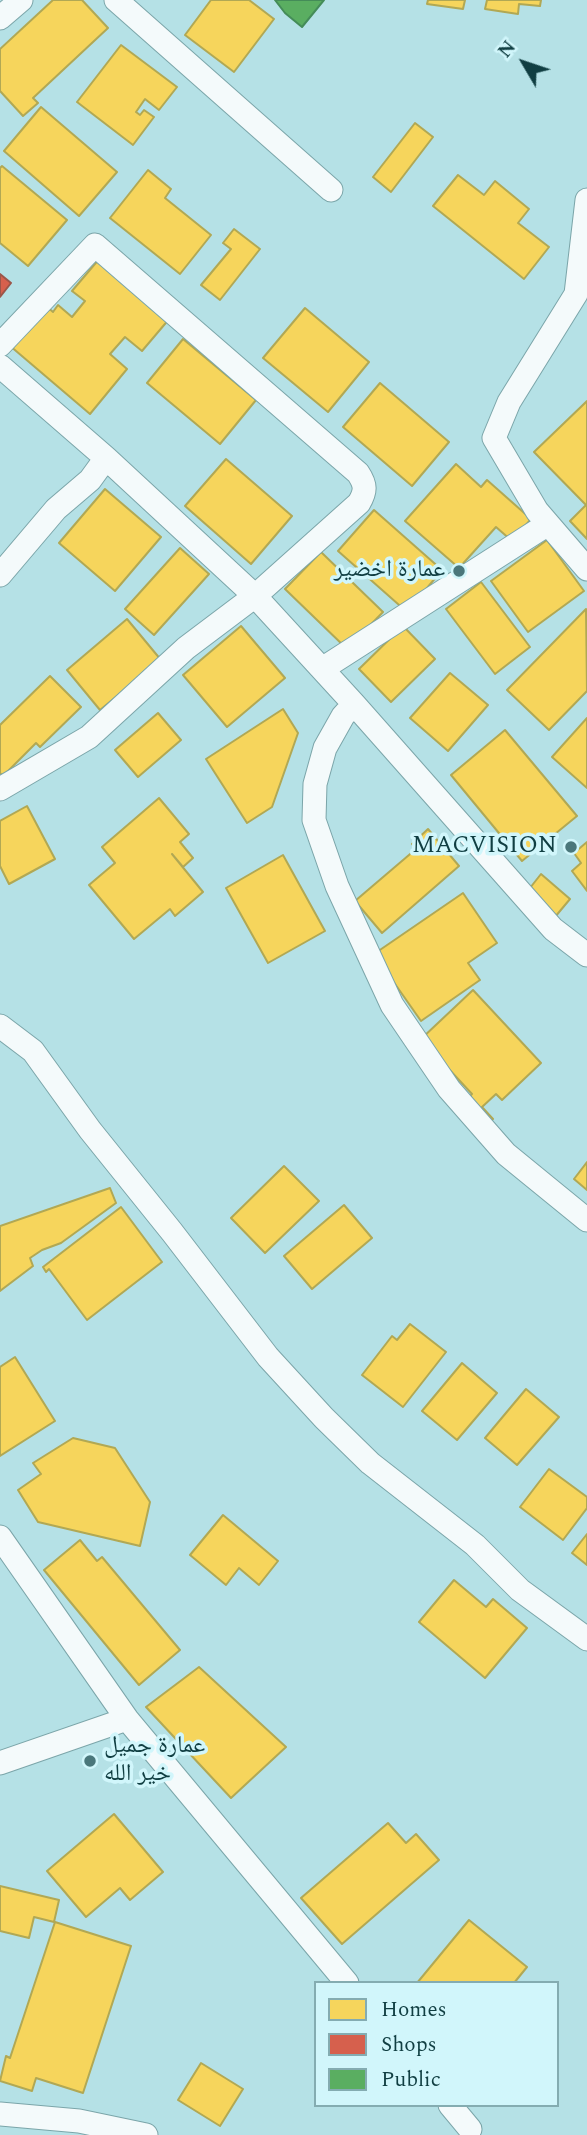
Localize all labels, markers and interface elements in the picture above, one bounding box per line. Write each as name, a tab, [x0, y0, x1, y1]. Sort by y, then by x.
north arrow	[489, 28, 559, 98]
text: N	[491, 34, 523, 65]
place label: عمارة اخضير	[334, 557, 445, 585]
marker: عمارة اخضير	[451, 563, 467, 579]
place label: MACVISION	[412, 833, 557, 861]
marker: MACVISION	[563, 839, 579, 855]
place label: عمارة جميل خير الله	[104, 1733, 205, 1789]
marker: عمارة جميل خير الله	[82, 1753, 98, 1769]
legend	[314, 1981, 559, 2107]
text: Homes	[381, 1994, 447, 2026]
text: Shops	[381, 2029, 437, 2061]
text: Public	[381, 2064, 441, 2096]

